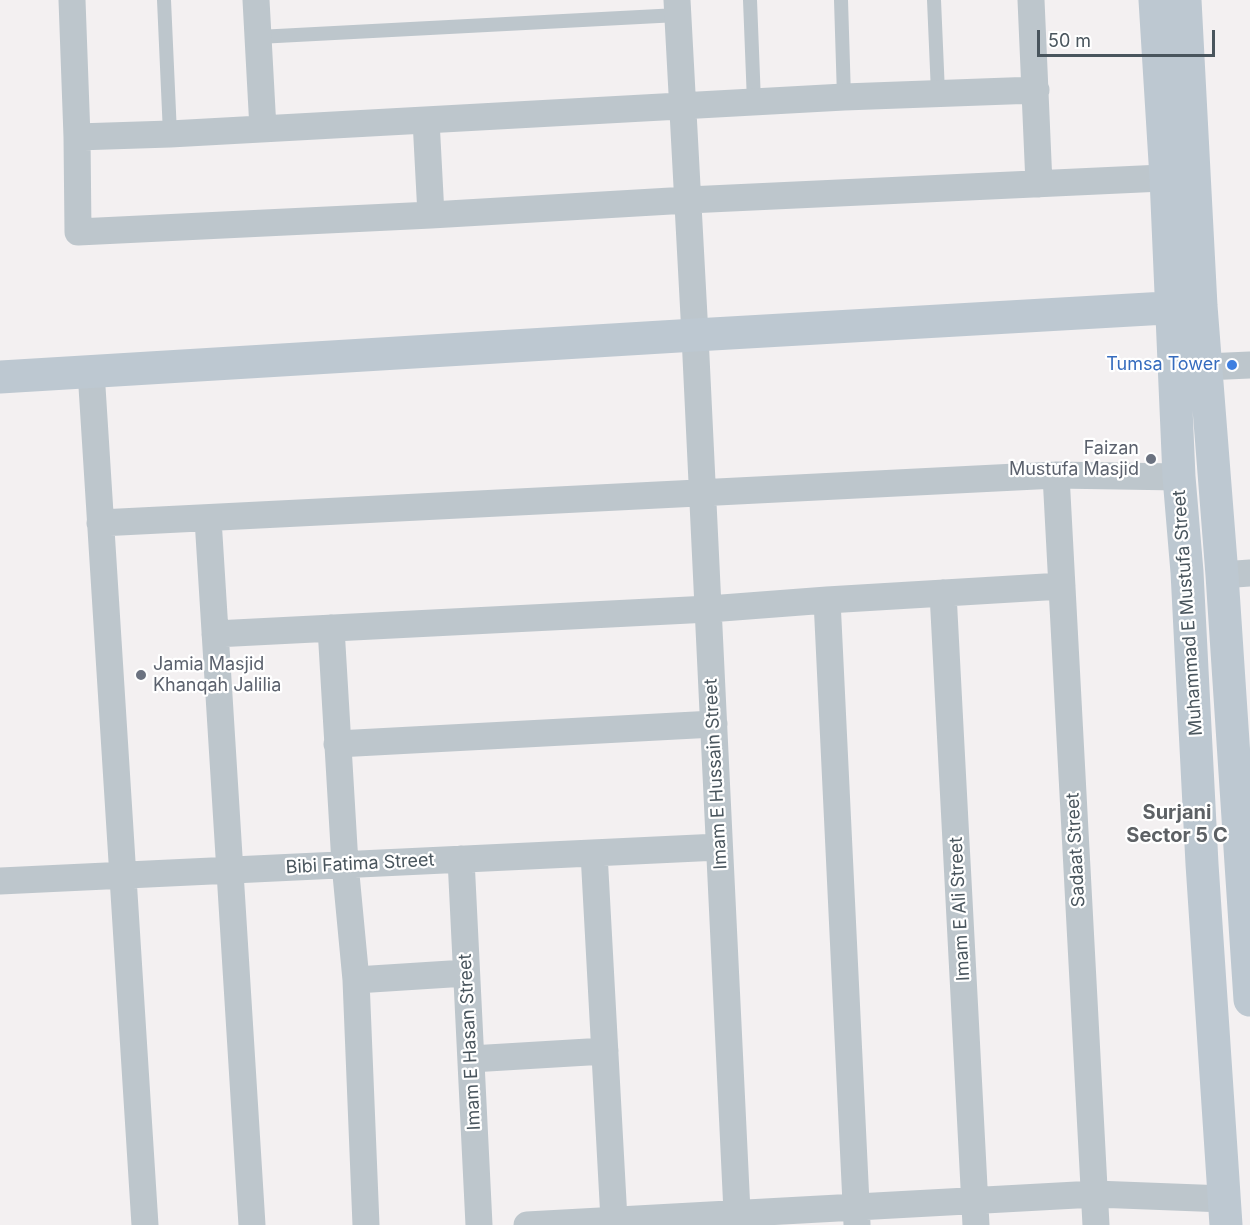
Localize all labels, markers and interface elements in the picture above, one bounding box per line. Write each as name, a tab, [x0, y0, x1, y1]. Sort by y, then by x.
scale bar	[1040, 18, 1218, 56]
text: 50 m	[1048, 30, 1091, 51]
place label: Tumsa Tower	[1106, 354, 1220, 376]
marker: Tumsa Tower	[1225, 358, 1239, 372]
place label: Faizan Mustufa Masjid	[1009, 438, 1139, 480]
marker: Faizan Mustufa Masjid	[1144, 452, 1158, 466]
street label: Muhammad E Mustufa Street	[1169, 489, 1207, 737]
place label: Jamia Masjid Khanqah Jalilia	[153, 654, 281, 696]
marker: Jamia Masjid Khanqah Jalilia	[134, 668, 148, 682]
street label: Imam E Hussain Street	[700, 678, 732, 870]
street label: Sadaat Street	[1062, 792, 1090, 908]
district label: Surjani Sector 5 C	[1126, 801, 1228, 848]
street label: Imam E Ali Street	[945, 836, 975, 982]
street label: Bibi Fatima Street	[285, 849, 435, 879]
street label: Imam E Hasan Street	[455, 953, 485, 1131]

